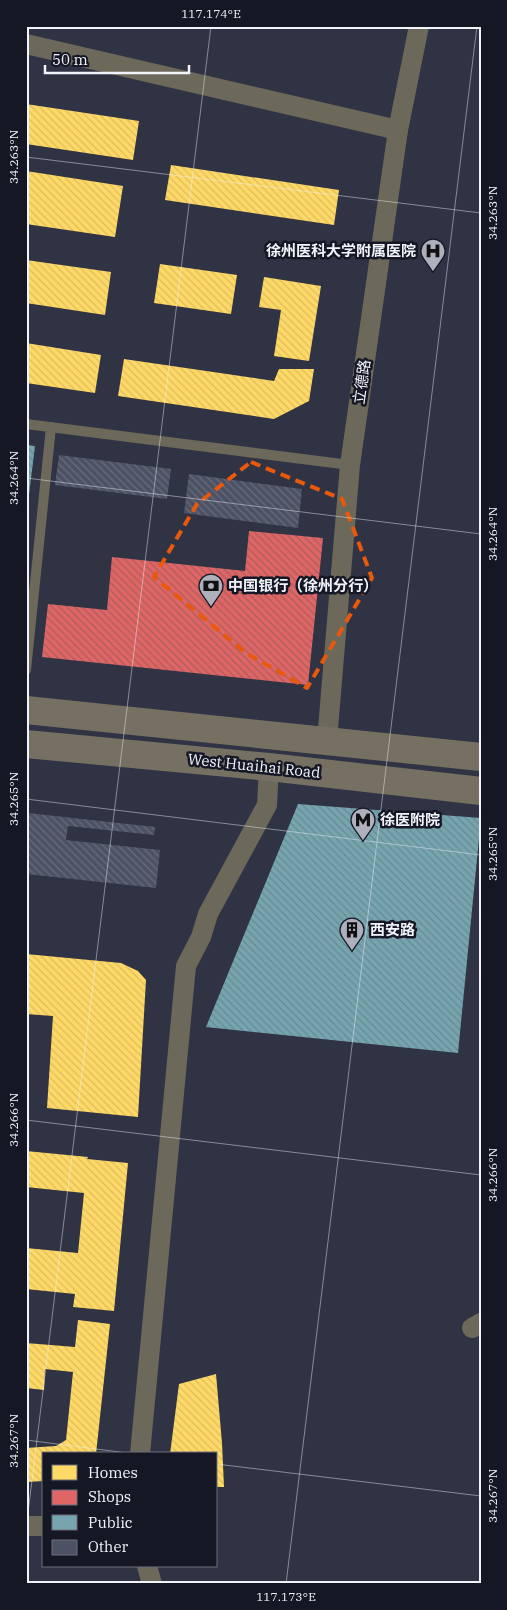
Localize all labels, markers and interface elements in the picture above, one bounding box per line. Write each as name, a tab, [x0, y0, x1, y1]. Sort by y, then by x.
text: 117.174°E	[181, 6, 241, 21]
scale bar	[45, 42, 189, 74]
text: 50 m	[52, 50, 88, 69]
text: 34.263°N	[6, 130, 21, 184]
text: 34.263°N	[485, 186, 500, 240]
hospital icon: 徐州医科大学附属医院	[420, 238, 446, 272]
place label: 徐州医科大学附属医院	[266, 241, 416, 260]
street label: 立德路	[349, 358, 374, 406]
text: 34.264°N	[6, 451, 21, 505]
text: 34.264°N	[485, 507, 500, 561]
bank icon: 中国银行（徐州分行）	[198, 573, 224, 607]
place label: 中国银行（徐州分行）	[228, 576, 378, 595]
street label: West Huaihai Road	[187, 749, 321, 782]
text: 34.265°N	[6, 772, 21, 826]
metro station icon: 徐医附院	[350, 807, 376, 841]
place label: 徐医附院	[380, 810, 440, 829]
text: 34.265°N	[485, 827, 500, 881]
building icon: 西安路	[339, 917, 365, 951]
place label: 西安路	[370, 920, 415, 939]
text: 34.266°N	[6, 1093, 21, 1147]
text: 34.266°N	[485, 1148, 500, 1202]
text: 34.267°N	[6, 1414, 21, 1468]
legend	[42, 1452, 218, 1568]
text: Homes	[88, 1463, 138, 1482]
text: 34.267°N	[485, 1469, 500, 1523]
text: Shops	[88, 1487, 131, 1506]
text: Public	[88, 1513, 133, 1532]
text: Other	[88, 1537, 128, 1556]
text: 117.173°E	[256, 1589, 316, 1604]

